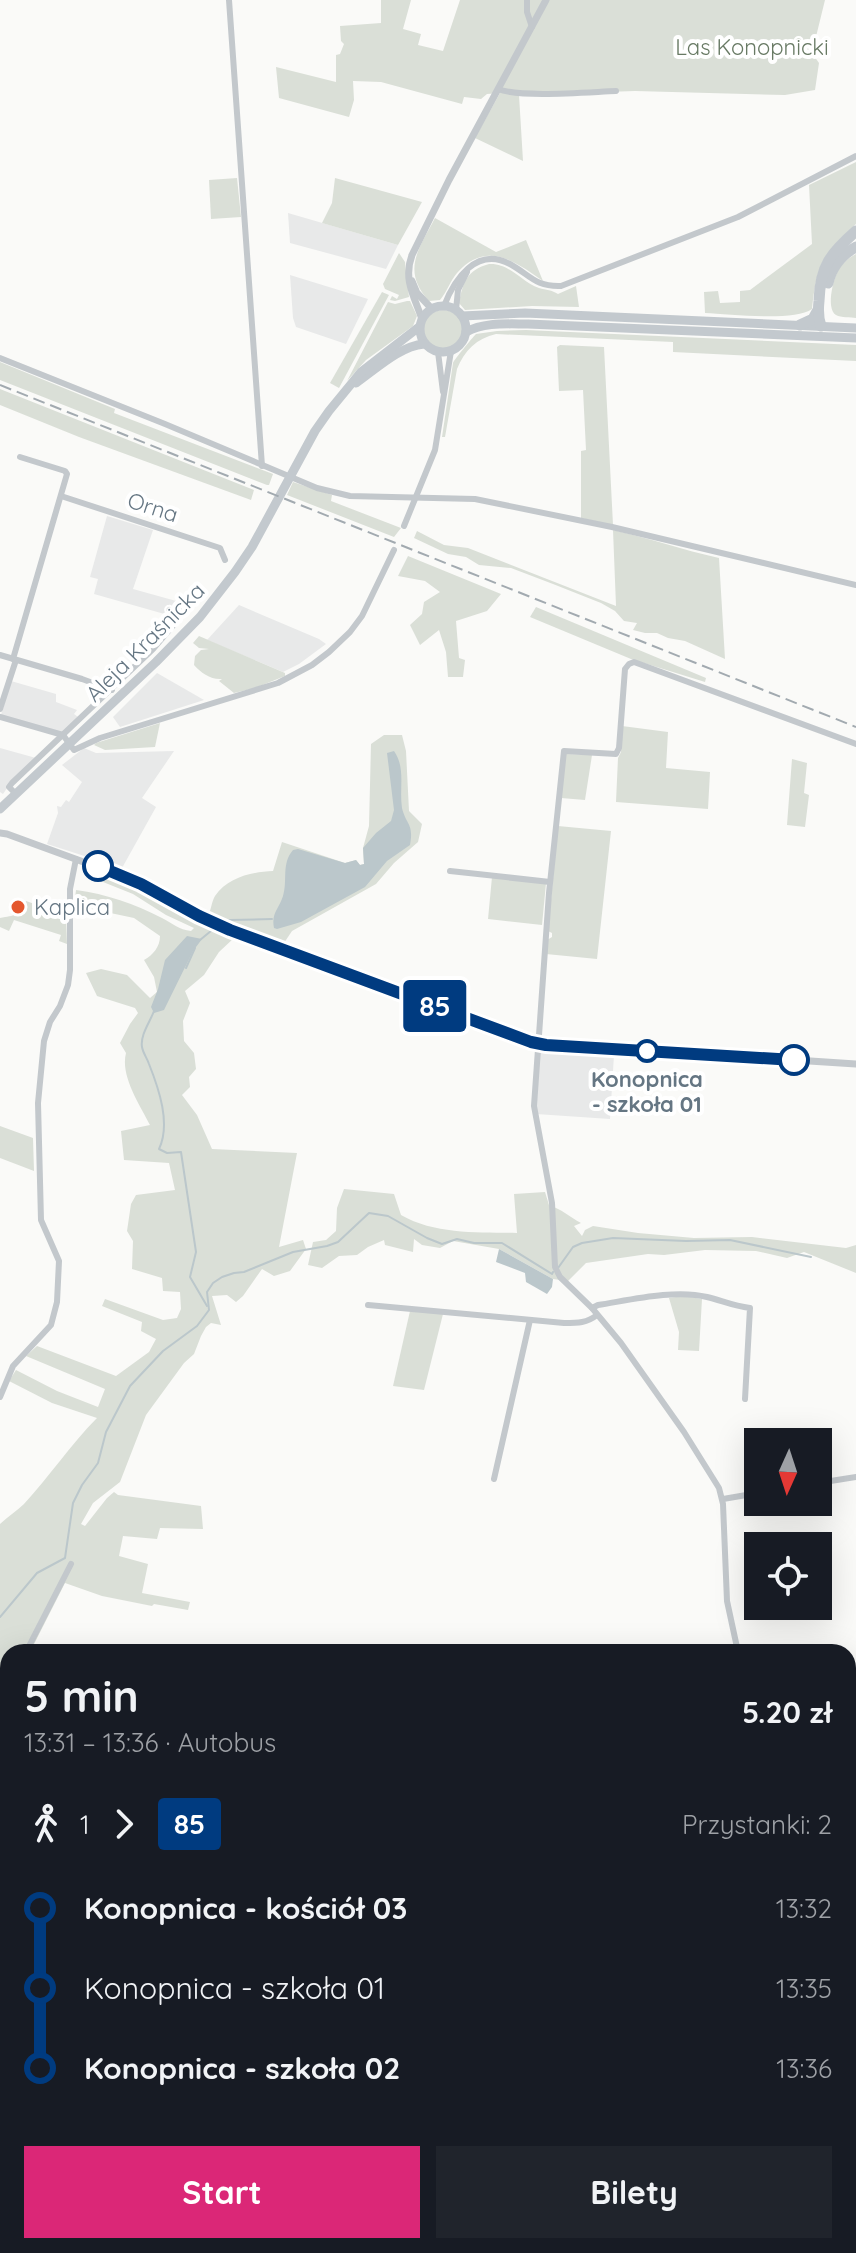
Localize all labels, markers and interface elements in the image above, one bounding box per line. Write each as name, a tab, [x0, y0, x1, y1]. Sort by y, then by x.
park label: Las Konopnicki	[675, 33, 829, 61]
street label: Orna	[124, 486, 182, 528]
street label: Aleja Kraśnicka	[80, 577, 210, 707]
unlabelled marker	[83, 851, 113, 881]
place label: Kaplica	[34, 893, 110, 921]
marker: Kaplica	[9, 898, 27, 916]
line badge: 85	[399, 980, 471, 1032]
text: 85	[419, 988, 451, 1023]
marker: Konopnica - szkoła 01	[636, 1040, 658, 1062]
unlabelled marker	[779, 1045, 809, 1075]
place label: Konopnica - szkoła 01	[591, 1065, 703, 1118]
north arrow	[744, 1428, 832, 1516]
map controls	[744, 1428, 832, 1620]
button: locate	[744, 1532, 832, 1620]
text: 5 min	[24, 1668, 139, 1723]
text: 5.20 zł	[742, 1693, 832, 1731]
text: 13:31 – 13:36 · Autobus	[24, 1726, 276, 1759]
icon: walk	[24, 1802, 68, 1846]
icon: forward	[102, 1802, 146, 1846]
text: 85	[174, 1806, 205, 1841]
text: 1	[80, 1808, 90, 1841]
text: Przystanki: 2	[682, 1808, 832, 1841]
text: Konopnica - kościół 03	[84, 1889, 407, 1927]
text: 13:32	[776, 1892, 832, 1925]
text: Konopnica - szkoła 01	[84, 1969, 385, 2007]
text: 13:35	[776, 1972, 832, 2005]
text: Konopnica - szkoła 02	[84, 2049, 400, 2087]
text: 13:36	[776, 2052, 832, 2085]
button: Start	[24, 2146, 420, 2238]
button: Bilety	[436, 2146, 832, 2238]

